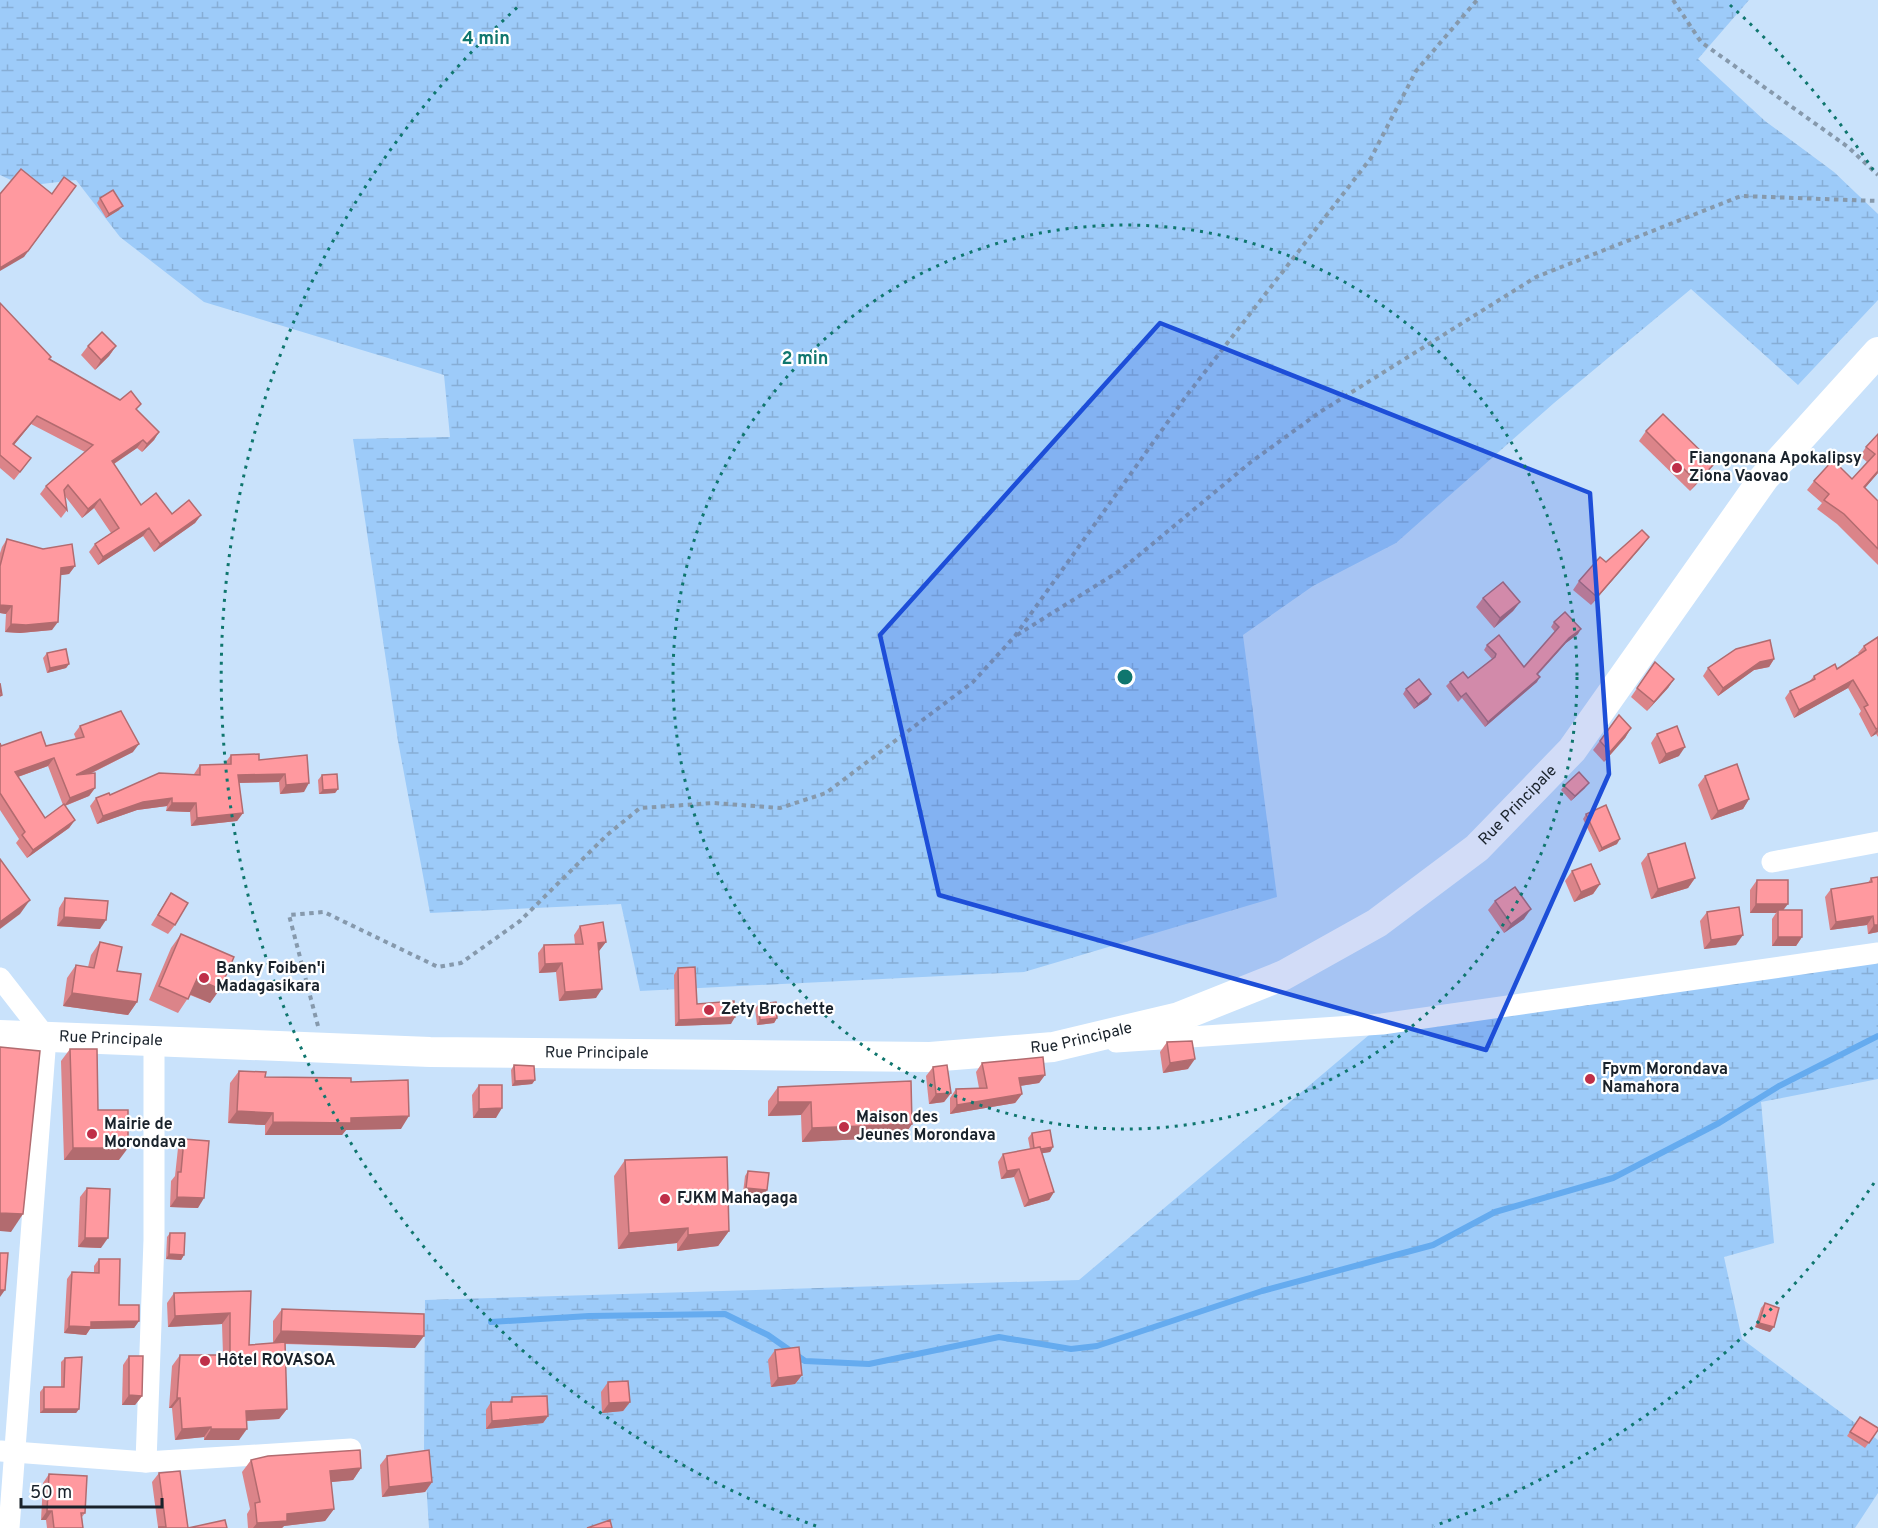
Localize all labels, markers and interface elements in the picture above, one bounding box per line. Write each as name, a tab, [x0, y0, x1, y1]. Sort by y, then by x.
text: 4 min	[462, 28, 510, 51]
text: 2 min	[781, 348, 829, 371]
place label: Fiangonana Apokalipsy Ziona Vaovao	[1689, 449, 1862, 487]
marker: Fiangonana Apokalipsy Ziona Vaovao	[1670, 461, 1684, 475]
centre of rings	[1115, 667, 1135, 687]
street label: Rue Principale	[1475, 761, 1561, 850]
place label: Banky Foiben'i Madagasikara	[216, 959, 325, 997]
marker: Banky Foiben'i Madagasikara	[197, 971, 211, 985]
place label: Zety Brochette	[721, 1000, 834, 1020]
marker: Zety Brochette	[702, 1003, 716, 1017]
street label: Rue Principale	[1030, 1018, 1134, 1059]
street label: Rue Principale	[59, 1027, 163, 1051]
street label: Rue Principale	[545, 1043, 649, 1064]
place label: Fpvm Morondava Namahora	[1602, 1060, 1728, 1098]
marker: Fpvm Morondava Namahora	[1583, 1072, 1597, 1086]
place label: Maison des Jeunes Morondava	[856, 1108, 996, 1146]
place label: Mairie de Morondava	[104, 1115, 186, 1153]
marker: Maison des Jeunes Morondava	[837, 1120, 851, 1134]
marker: Mairie de Morondava	[85, 1127, 99, 1141]
place label: FJKM Mahagaga	[677, 1189, 798, 1209]
marker: FJKM Mahagaga	[658, 1192, 672, 1206]
place label: Hôtel ROVASOA	[217, 1351, 336, 1371]
marker: Hôtel ROVASOA	[198, 1354, 212, 1368]
scale bar	[21, 1471, 162, 1509]
text: 50 m	[30, 1482, 72, 1505]

